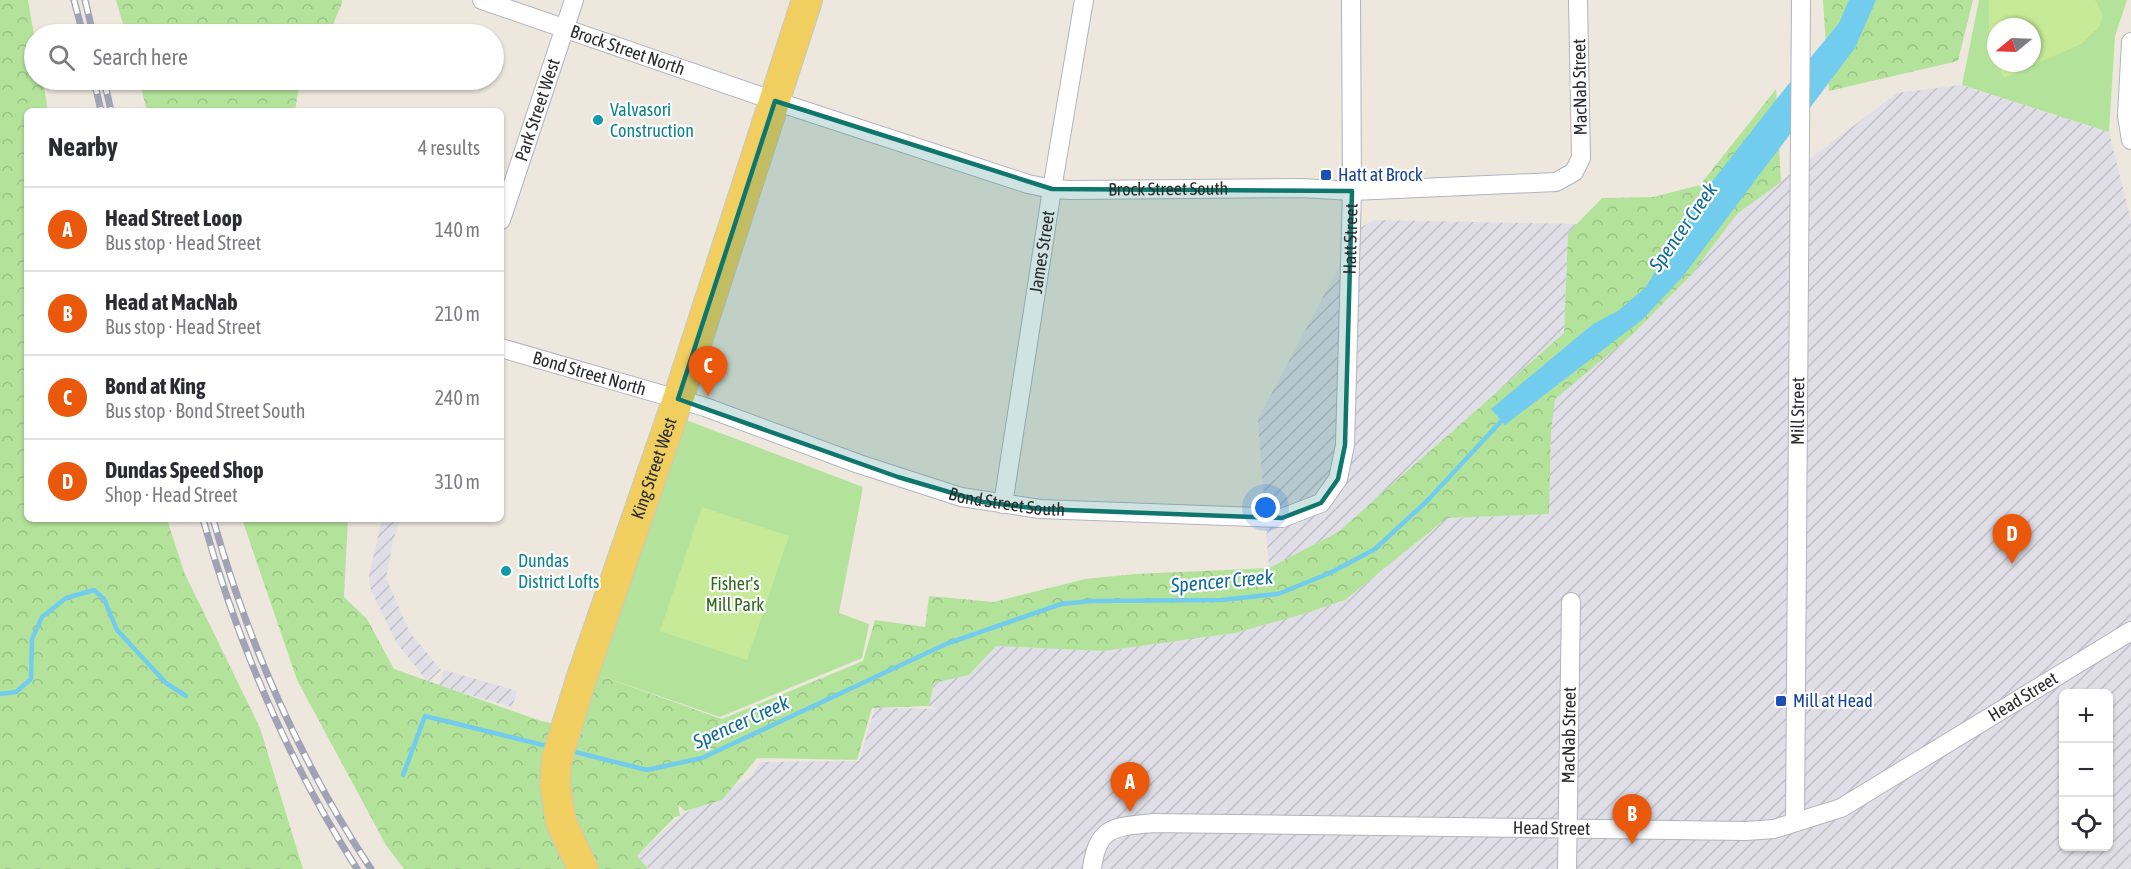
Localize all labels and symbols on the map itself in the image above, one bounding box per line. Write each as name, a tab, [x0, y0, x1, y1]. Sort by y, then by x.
north arrow	[1987, 18, 2041, 72]
street label: Brock Street North	[568, 20, 688, 79]
street label: MacNab Street	[1568, 39, 1591, 135]
street label: Park Street West	[510, 56, 564, 164]
place label: Valvasori Construction	[610, 99, 694, 141]
marker: Valvasori Construction	[591, 113, 605, 127]
place label: Hatt at Brock	[1338, 164, 1423, 185]
marker: Hatt at Brock	[1319, 168, 1333, 182]
street label: Brock Street South	[1108, 178, 1228, 200]
water label: Spencer Creek	[1643, 178, 1722, 276]
street label: Hatt Street	[1339, 203, 1362, 275]
street label: James Street	[1025, 209, 1059, 295]
pin: C	[688, 346, 728, 396]
street label: Bond Street North	[530, 347, 649, 399]
street label: Mill Street	[1787, 377, 1808, 445]
street label: King Street West	[626, 415, 681, 522]
street label: Bond Street South	[946, 483, 1065, 520]
your location	[1251, 493, 1280, 522]
pin: D	[1992, 514, 2032, 564]
place label: Dundas District Lofts	[518, 550, 599, 592]
marker: Dundas District Lofts	[499, 564, 513, 578]
water label: Spencer Creek	[1169, 565, 1274, 597]
park label: Fisher's Mill Park	[706, 573, 764, 615]
street label: Head Street	[1984, 667, 2061, 726]
street label: MacNab Street	[1557, 687, 1580, 783]
water label: Spencer Creek	[688, 690, 793, 753]
place label: Mill at Head	[1793, 690, 1873, 711]
marker: Mill at Head	[1774, 694, 1788, 708]
pin: A	[1110, 762, 1150, 812]
pin: B	[1612, 794, 1652, 844]
street label: Head Street	[1513, 817, 1590, 839]

